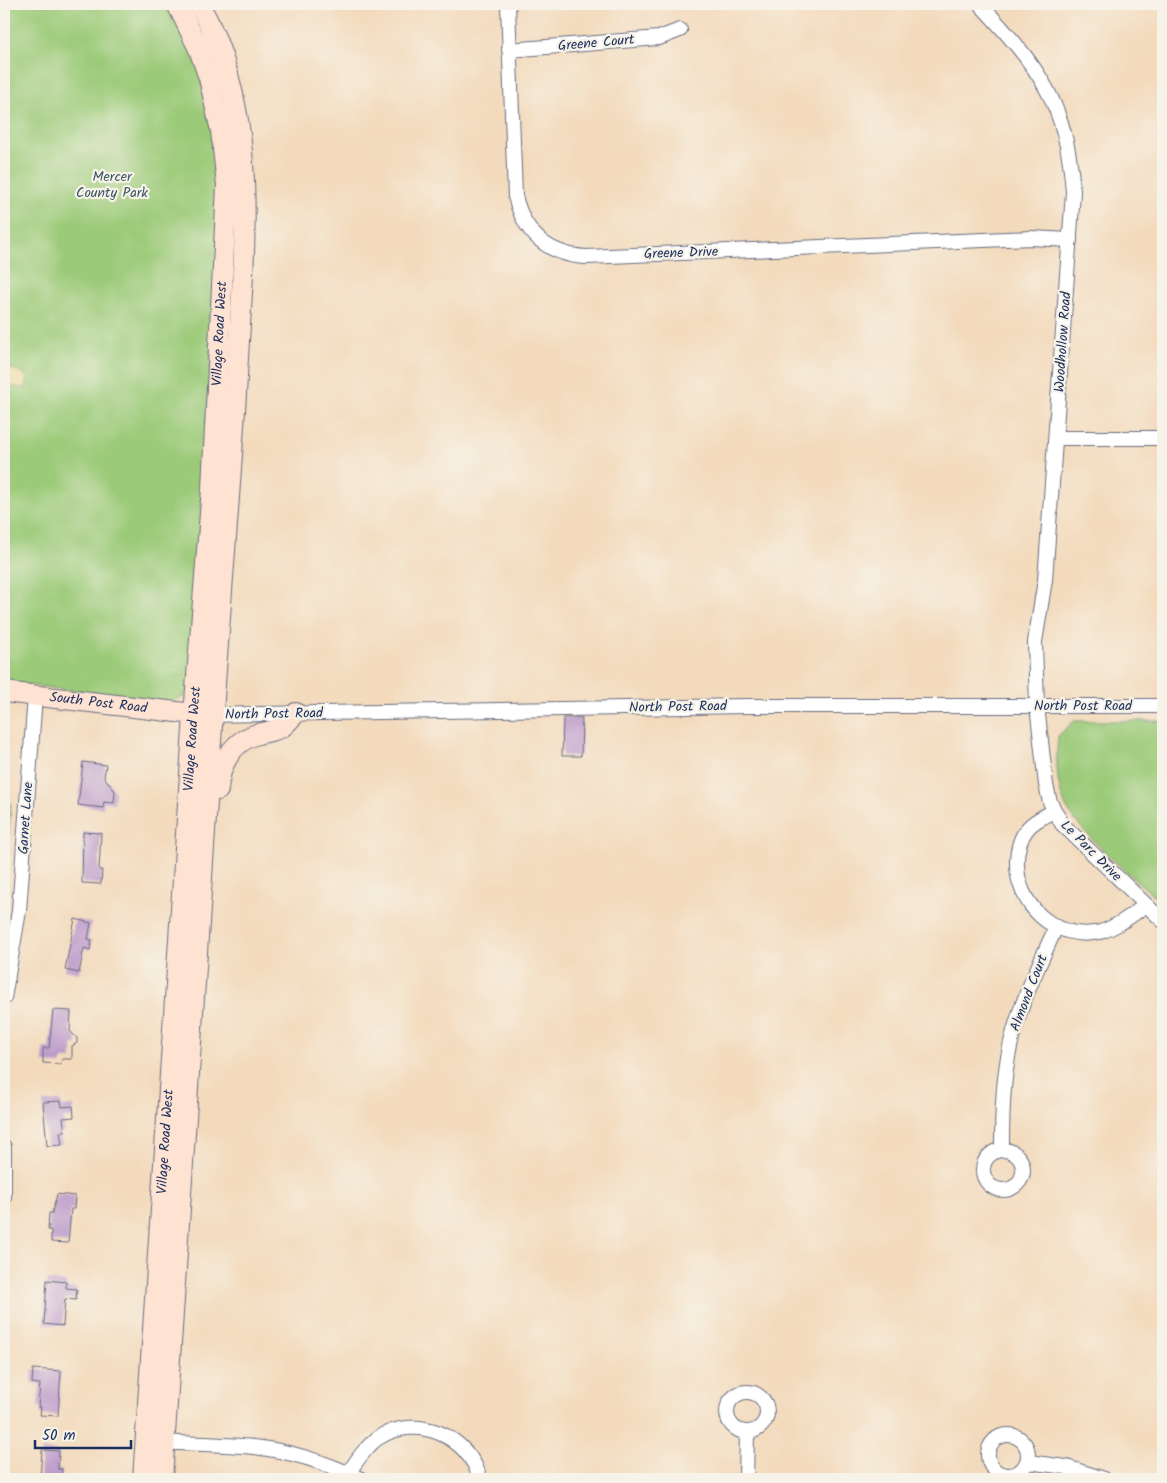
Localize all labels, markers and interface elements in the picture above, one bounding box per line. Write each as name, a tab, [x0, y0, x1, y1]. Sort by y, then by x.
street label: Greene Court	[557, 29, 636, 57]
park label: Mercer County Park	[76, 166, 148, 204]
street label: Greene Drive	[643, 241, 719, 265]
street label: Village Road West	[206, 280, 233, 387]
street label: Woodhollow Road	[1049, 290, 1078, 393]
street label: Village Road West	[178, 685, 207, 792]
street label: South Post Road	[48, 686, 149, 720]
street label: North Post Road	[629, 695, 728, 719]
street label: North Post Road	[1034, 695, 1133, 717]
street label: North Post Road	[225, 702, 324, 726]
street label: Garnet Lane	[12, 780, 40, 855]
street label: Le Parc Drive	[1055, 815, 1127, 887]
street label: Almond Court	[1004, 951, 1054, 1035]
street label: Village Road West	[151, 1088, 180, 1195]
scale bar	[35, 1418, 131, 1450]
text: 50 m	[42, 1424, 76, 1448]

